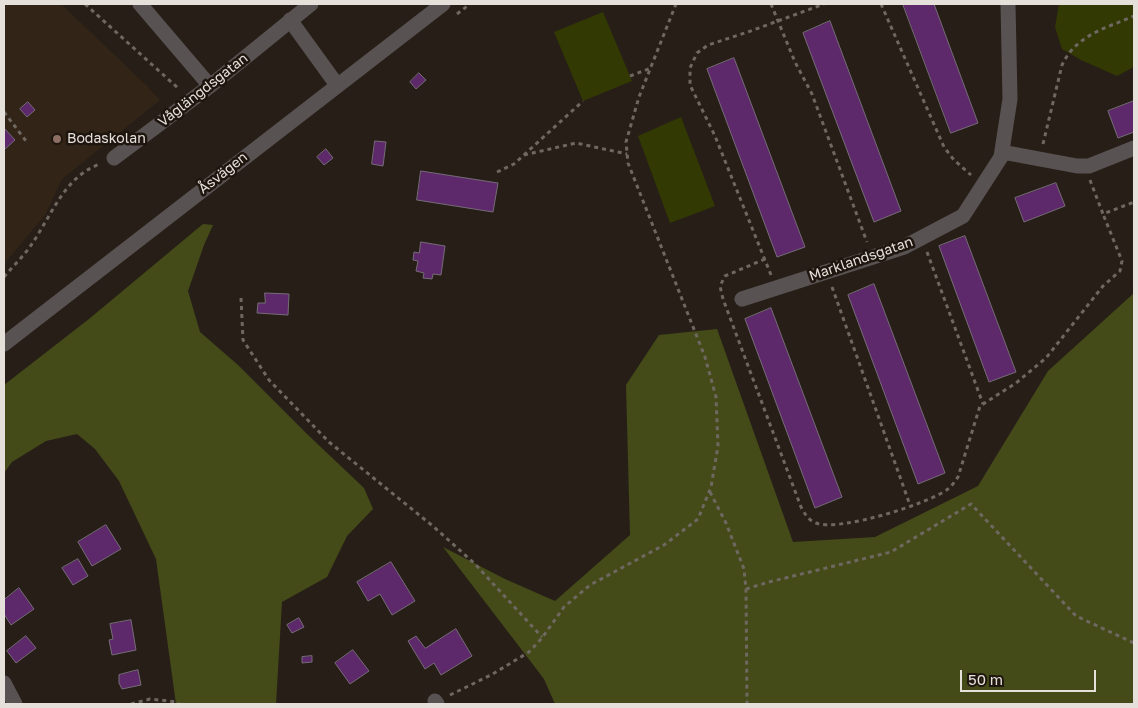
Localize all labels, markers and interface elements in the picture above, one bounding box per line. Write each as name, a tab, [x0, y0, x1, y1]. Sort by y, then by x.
street label: Våglängdsgatan	[155, 50, 251, 130]
place label: Bodaskolan	[67, 131, 146, 147]
marker: Bodaskolan	[51, 133, 63, 145]
street label: Åsvägen	[195, 149, 251, 197]
street label: Marklandsgatan	[807, 233, 915, 285]
scale bar	[963, 660, 1099, 692]
text: 50 m	[968, 670, 1003, 688]

